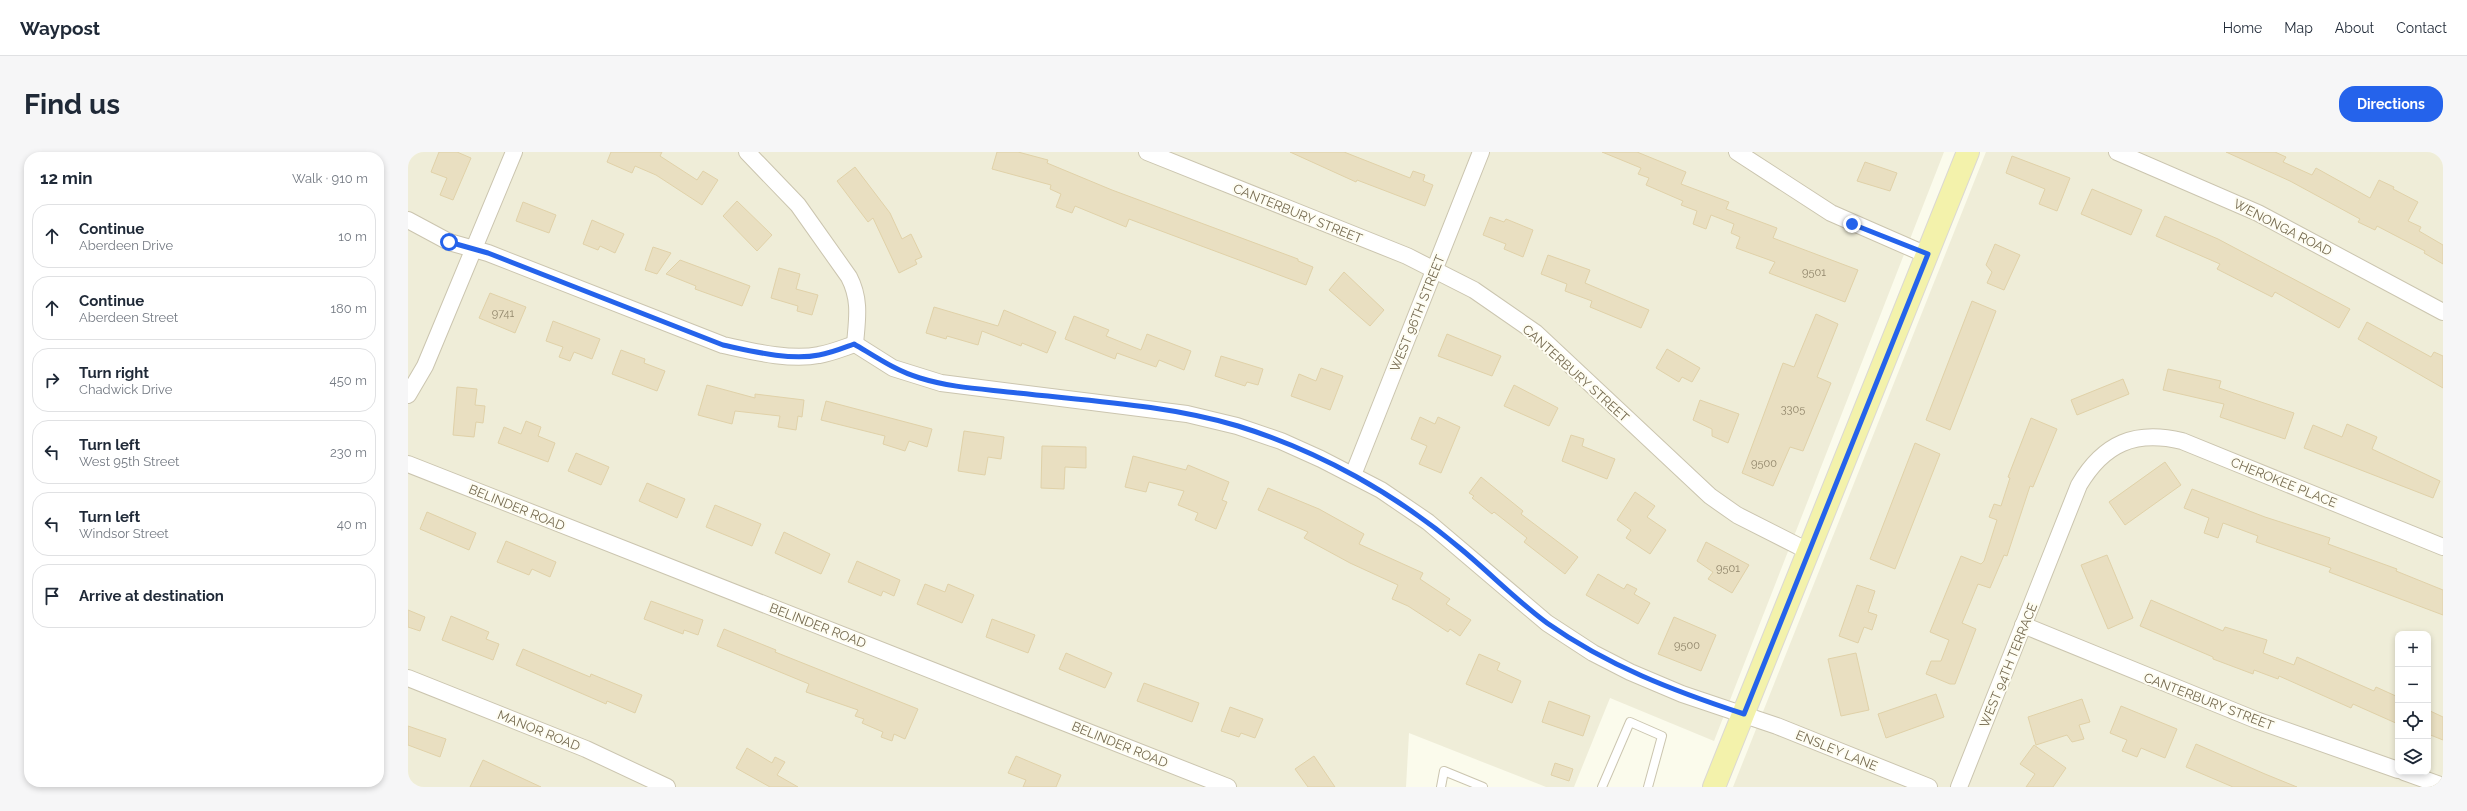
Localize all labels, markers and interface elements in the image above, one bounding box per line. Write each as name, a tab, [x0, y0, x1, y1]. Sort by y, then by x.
text: Waypost	[20, 17, 100, 39]
text: Home	[2223, 20, 2262, 36]
text: Map	[2284, 20, 2313, 36]
text: About	[2335, 20, 2374, 36]
text: Contact	[2396, 20, 2447, 36]
button: Directions	[2339, 86, 2443, 122]
text: Find us	[24, 88, 120, 121]
text: 12 min	[40, 168, 93, 188]
text: Walk · 910 m	[292, 171, 368, 186]
street label: CANTERBURY STREET	[1231, 181, 1365, 246]
street label: WENONGA ROAD	[2231, 196, 2334, 259]
route end	[1843, 215, 1861, 233]
text: Continue	[79, 220, 144, 238]
icon: ahead	[41, 225, 63, 247]
text: 10 m	[338, 229, 367, 244]
route start	[440, 233, 458, 251]
text: Aberdeen Drive	[79, 238, 173, 253]
street label: WEST 96TH STREET	[1387, 253, 1448, 374]
house number: 9501	[1802, 266, 1826, 279]
text: Continue	[79, 292, 144, 310]
icon: ahead	[41, 297, 63, 319]
text: 180 m	[331, 301, 367, 316]
house number: 9741	[492, 307, 514, 320]
text: Aberdeen Street	[79, 310, 178, 325]
street label: CANTERBURY STREET	[1519, 322, 1632, 425]
text: Turn right	[79, 364, 149, 382]
icon: right	[41, 369, 63, 391]
text: 450 m	[330, 373, 367, 388]
text: Chadwick Drive	[79, 382, 172, 397]
house number: 3305	[1781, 403, 1805, 416]
text: Turn left	[79, 436, 140, 454]
icon: left	[41, 441, 63, 463]
text: 230 m	[330, 445, 367, 460]
text: West 95th Street	[79, 454, 179, 469]
street label: CHEROKEE PLACE	[2229, 454, 2339, 511]
house number: 9500	[1751, 457, 1777, 470]
street label: BELINDER ROAD	[467, 481, 567, 534]
text: Turn left	[79, 508, 140, 526]
icon: left	[41, 513, 63, 535]
text: 40 m	[337, 517, 367, 532]
text: Windsor Street	[79, 526, 169, 541]
house number: 9501	[1716, 562, 1740, 575]
icon: arrive	[41, 585, 63, 607]
text: Arrive at destination	[79, 587, 224, 605]
street label: BELINDER ROAD	[767, 600, 868, 651]
street label: WEST 94TH TERRACE	[1977, 601, 2040, 730]
map controls	[2395, 631, 2431, 775]
button: +	[2395, 631, 2431, 667]
house number: 9500	[1674, 639, 1700, 652]
button: −	[2395, 667, 2431, 703]
street label: CANTERBURY STREET	[2142, 670, 2276, 733]
button: locate	[2395, 703, 2431, 739]
street label: MANOR ROAD	[495, 707, 582, 754]
street label: BELINDER ROAD	[1070, 718, 1170, 771]
street label: ENSLEY LANE	[1794, 727, 1880, 774]
button: layers	[2395, 739, 2431, 775]

